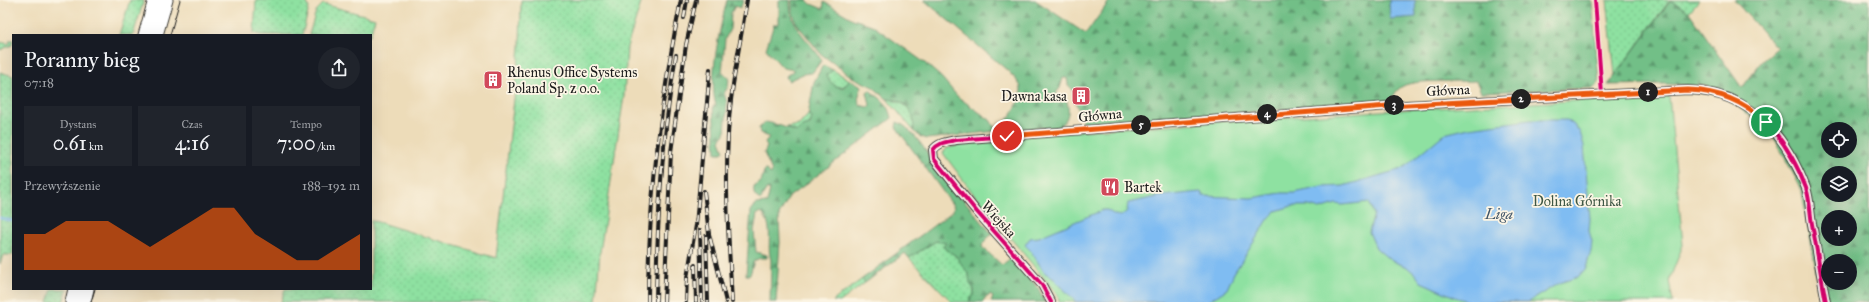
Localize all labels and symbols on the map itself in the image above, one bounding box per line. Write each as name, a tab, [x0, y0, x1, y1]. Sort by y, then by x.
place label: Rhenus Office Systems Poland Sp. z o.o.	[507, 64, 637, 97]
building icon: Rhenus Office Systems Poland Sp. z o.o.	[482, 69, 504, 91]
street label: Główna	[1426, 81, 1470, 100]
pin: 1	[1638, 82, 1658, 102]
building icon: Dawna kasa	[1070, 85, 1092, 107]
place label: Dawna kasa	[1001, 88, 1067, 105]
pin: 2	[1511, 89, 1531, 109]
pin: 3	[1384, 95, 1404, 115]
pin: 4	[1257, 104, 1277, 124]
street label: Główna	[1078, 105, 1123, 126]
pin	[1749, 105, 1783, 139]
pin: 5	[1131, 115, 1151, 135]
pin	[990, 119, 1024, 153]
restaurant icon: Bartek	[1099, 176, 1121, 198]
place label: Bartek	[1124, 179, 1162, 196]
park label: Dolina Górnika	[1533, 193, 1621, 210]
street label: Wiejska	[978, 197, 1020, 241]
water label: Liga	[1484, 205, 1513, 223]

